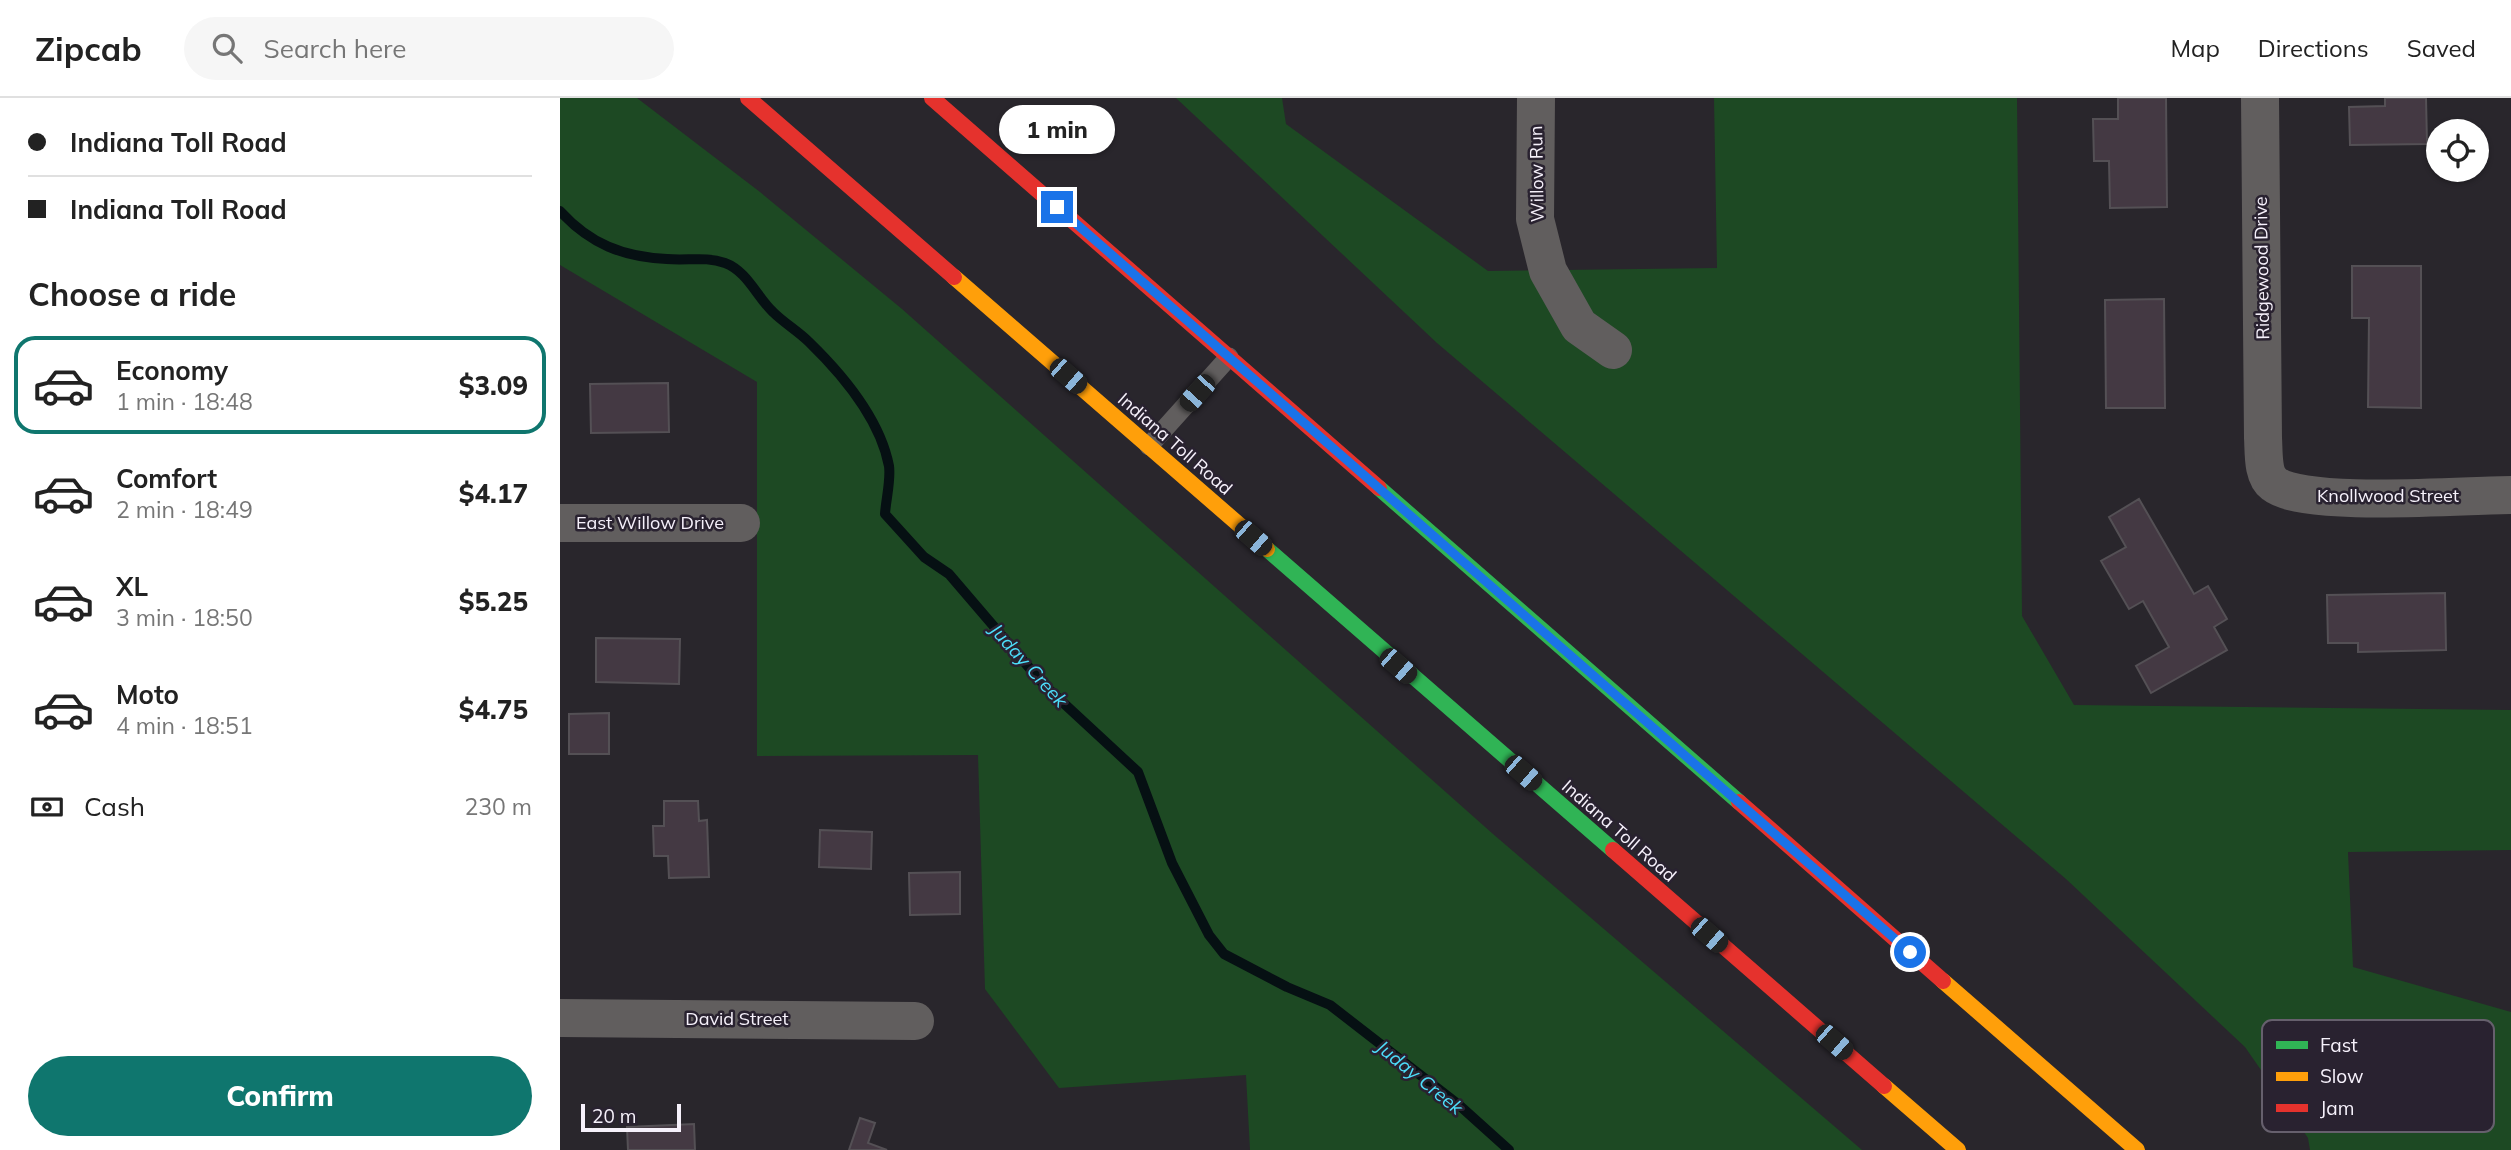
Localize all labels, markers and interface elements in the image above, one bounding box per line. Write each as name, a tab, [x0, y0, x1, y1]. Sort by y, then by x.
search box	[184, 17, 674, 80]
text: Zipcab	[35, 28, 142, 69]
icon: search	[208, 29, 246, 67]
text: Search here	[264, 32, 407, 65]
text: Map	[2170, 33, 2220, 63]
text: Directions	[2258, 33, 2369, 63]
text: Saved	[2407, 33, 2476, 63]
callout: 1 min	[999, 105, 1115, 154]
text: 1 min	[1026, 115, 1088, 144]
map controls	[2426, 119, 2489, 182]
button: locate	[2426, 119, 2489, 182]
street label: Willow Run	[1524, 125, 1549, 223]
text: Indiana Toll Road	[70, 126, 287, 159]
route end	[1041, 191, 1073, 223]
text: Indiana Toll Road	[70, 193, 287, 226]
street label: Ridgewood Drive	[2249, 196, 2274, 340]
text: Choose a ride	[28, 274, 236, 314]
icon: car	[32, 354, 95, 417]
text: Economy	[116, 354, 228, 387]
car	[1046, 354, 1091, 398]
text: $3.09	[459, 369, 528, 402]
car	[1176, 370, 1219, 416]
text: 1 min · 18:48	[116, 387, 253, 416]
street label: Indiana Toll Road	[1113, 388, 1237, 500]
icon: car	[32, 462, 95, 525]
text: Comfort	[116, 462, 217, 495]
text: $4.17	[459, 477, 528, 510]
street label: Knollwood Street	[2317, 484, 2459, 507]
text: 2 min · 18:49	[116, 495, 253, 524]
street label: East Willow Drive	[576, 511, 724, 534]
car	[1231, 516, 1276, 560]
icon: car	[32, 570, 95, 633]
text: XL	[116, 570, 148, 603]
text: $5.25	[459, 585, 528, 618]
text: 3 min · 18:50	[116, 603, 253, 632]
water label: Juday Creek	[984, 616, 1074, 713]
car	[1376, 644, 1421, 688]
icon: car	[32, 678, 95, 741]
text: Moto	[116, 678, 179, 711]
text: $4.75	[459, 693, 528, 726]
text: 4 min · 18:51	[116, 711, 253, 740]
car	[1501, 751, 1546, 795]
street label: Indiana Toll Road	[1557, 775, 1681, 887]
icon: cash	[28, 788, 66, 826]
text: Cash	[84, 790, 145, 823]
text: 230 m	[464, 792, 532, 821]
car	[1687, 913, 1732, 957]
route start	[1894, 936, 1926, 968]
street label: David Street	[685, 1007, 789, 1030]
car	[1812, 1020, 1857, 1064]
legend	[2262, 1020, 2494, 1132]
water label: Juday Creek	[1370, 1033, 1469, 1120]
text: Fast	[2320, 1033, 2358, 1057]
button: Confirm	[28, 1056, 532, 1136]
text: Slow	[2320, 1064, 2364, 1088]
text: Jam	[2320, 1096, 2354, 1120]
scale bar	[581, 1101, 681, 1133]
text: 20 m	[592, 1104, 636, 1128]

